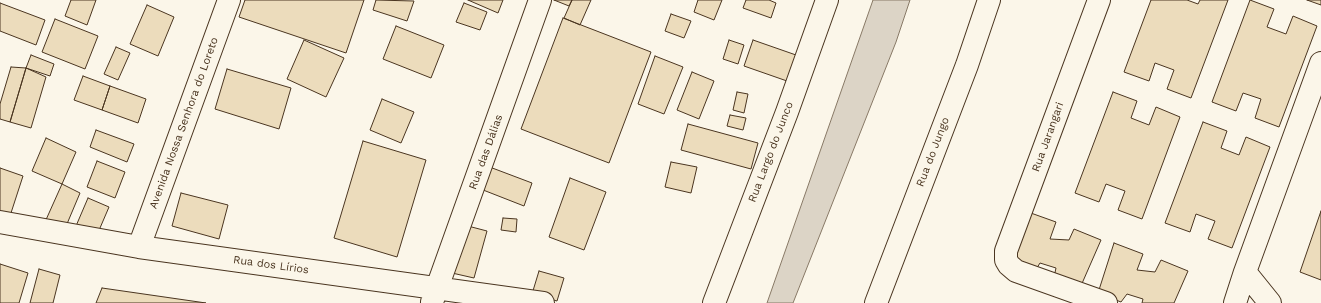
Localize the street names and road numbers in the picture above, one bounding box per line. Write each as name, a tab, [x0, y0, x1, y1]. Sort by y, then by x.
street label: Avenida Nossa Senhora do Loreto	[147, 35, 221, 211]
street label: Rua Largo do Junco	[746, 100, 796, 204]
street label: Rua Jarangari	[1029, 100, 1067, 174]
street label: Rua das Dálias	[466, 113, 506, 191]
street label: Rua do Jungo	[914, 115, 952, 189]
street label: Rua dos Lírios	[232, 253, 310, 277]

